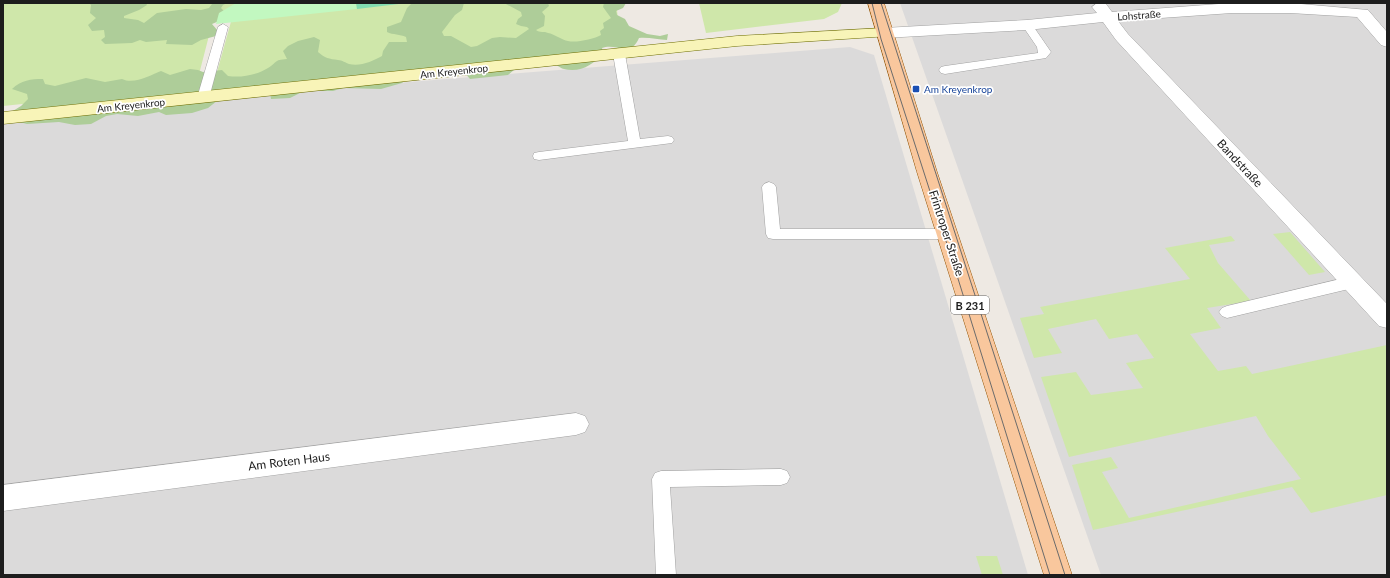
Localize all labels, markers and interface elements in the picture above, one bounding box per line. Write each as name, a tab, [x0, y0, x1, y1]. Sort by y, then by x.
street label: Lohstraße	[1117, 7, 1161, 23]
street label: Am Kreyenkrop	[419, 61, 489, 81]
place label: Am Kreyenkrop	[924, 83, 993, 95]
marker: Am Kreyenkrop	[911, 84, 921, 94]
street label: Am Kreyenkrop	[96, 95, 166, 115]
street label: Bandstraße	[1214, 136, 1266, 190]
street label: Frintroper Straße	[926, 188, 968, 278]
road number: B 231	[951, 296, 989, 314]
street label: Am Roten Haus	[247, 449, 331, 473]

